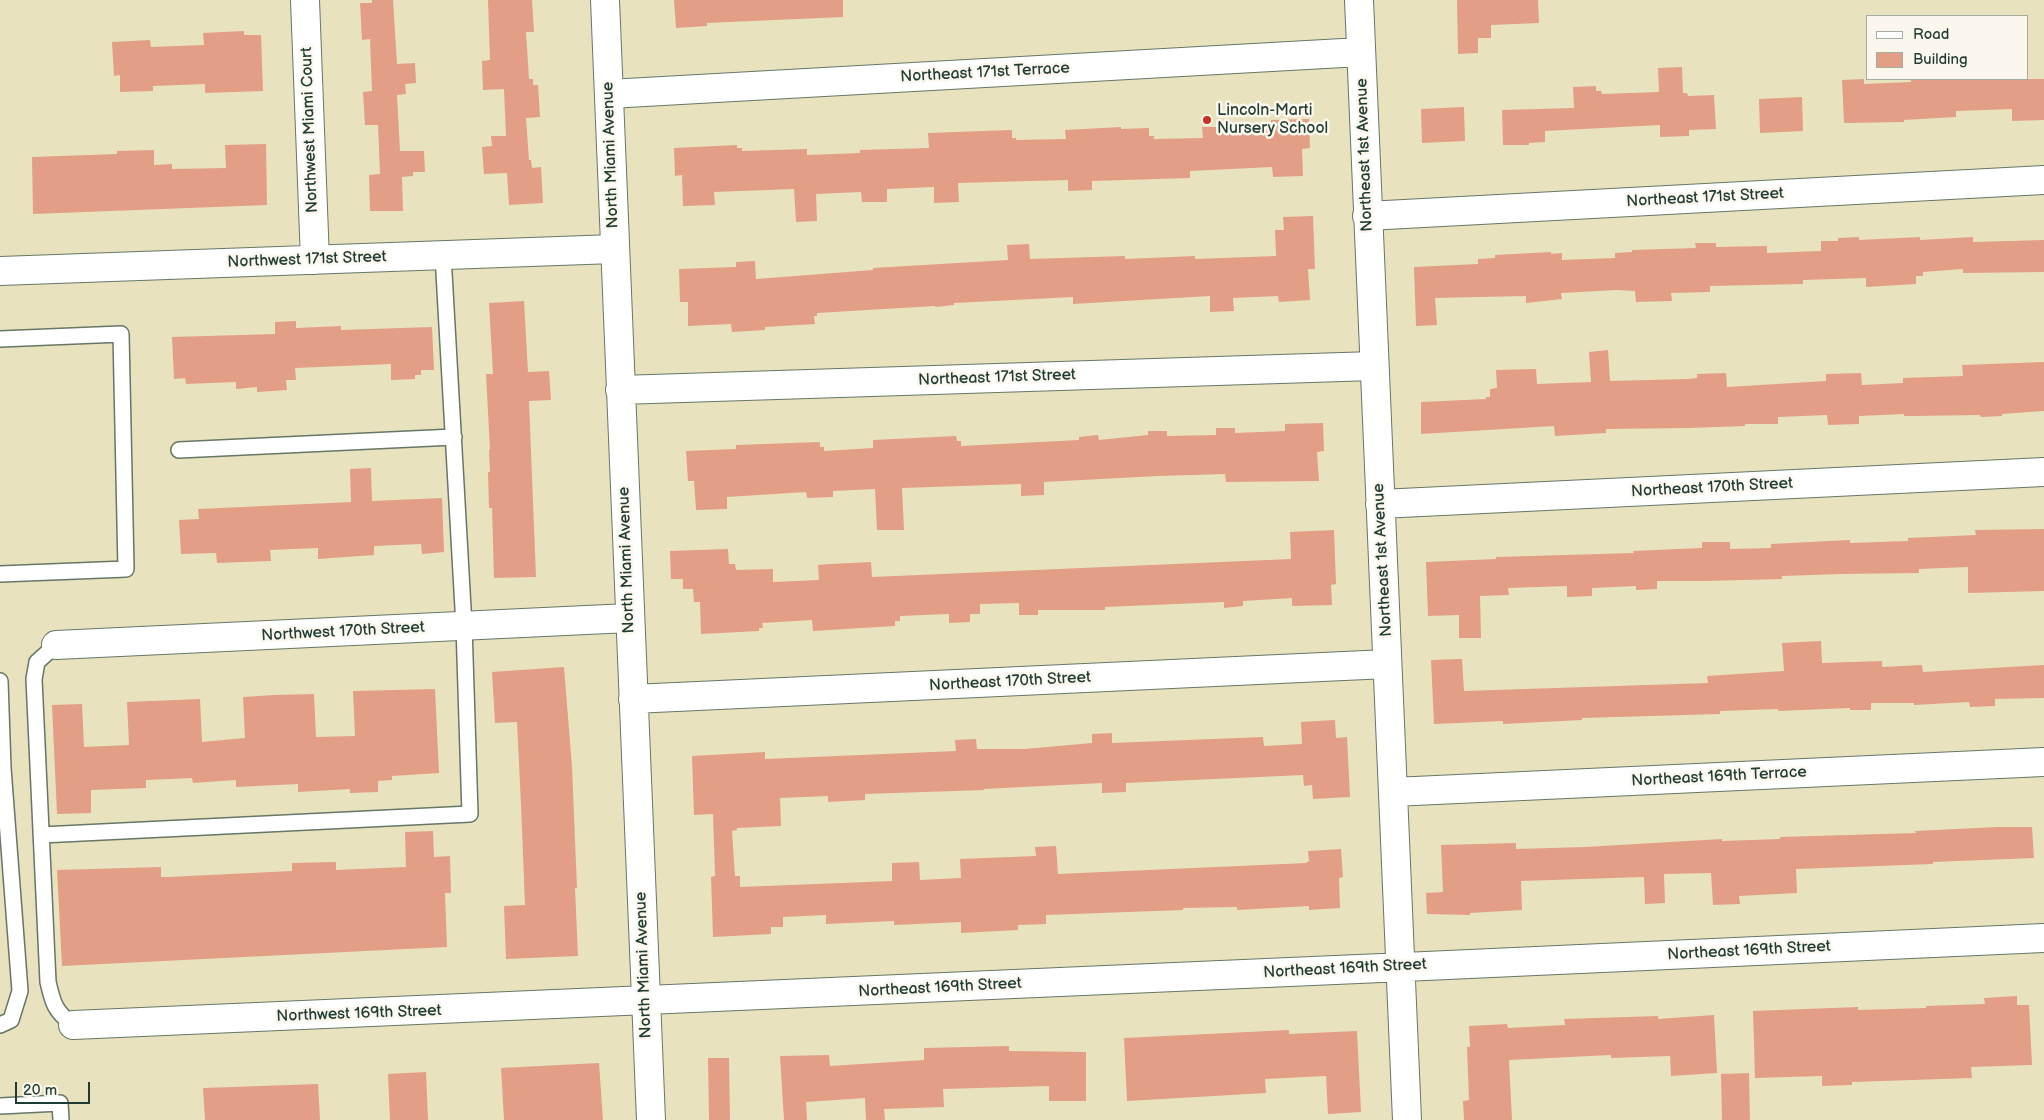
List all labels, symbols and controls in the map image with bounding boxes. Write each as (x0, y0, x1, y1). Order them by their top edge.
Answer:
legend (1866, 15, 2029, 80)
text: Road (1913, 25, 1949, 44)
street label: Northwest Miami Court (298, 47, 322, 213)
text: Building (1913, 50, 1968, 69)
street label: Northeast 171st Terrace (900, 59, 1070, 87)
street label: Northeast 1st Avenue (1353, 78, 1377, 232)
street label: North Miami Avenue (599, 81, 623, 229)
place label: Lincoln-Marti Nursery School (1217, 101, 1328, 139)
marker: Lincoln-Marti Nursery School (1201, 114, 1213, 126)
street label: Northeast 171st Street (1626, 184, 1784, 212)
street label: Northwest 171st Street (227, 248, 387, 272)
street label: Northeast 171st Street (918, 366, 1076, 390)
street label: Northeast 170th Street (1631, 474, 1793, 502)
street label: Northeast 1st Avenue (1369, 483, 1397, 637)
street label: North Miami Avenue (615, 486, 639, 634)
street label: Northwest 170th Street (261, 618, 425, 646)
street label: Northeast 170th Street (929, 668, 1091, 696)
street label: Northeast 169th Terrace (1631, 763, 1807, 791)
street label: North Miami Avenue (632, 891, 656, 1039)
street label: Northeast 169th Street (1667, 937, 1831, 965)
street label: Northeast 169th Street (1263, 955, 1427, 983)
street label: Northeast 169th Street (858, 974, 1022, 1002)
street label: Northwest 169th Street (276, 1002, 442, 1026)
scale bar (18, 1072, 92, 1104)
text: 20 m (23, 1081, 57, 1100)

